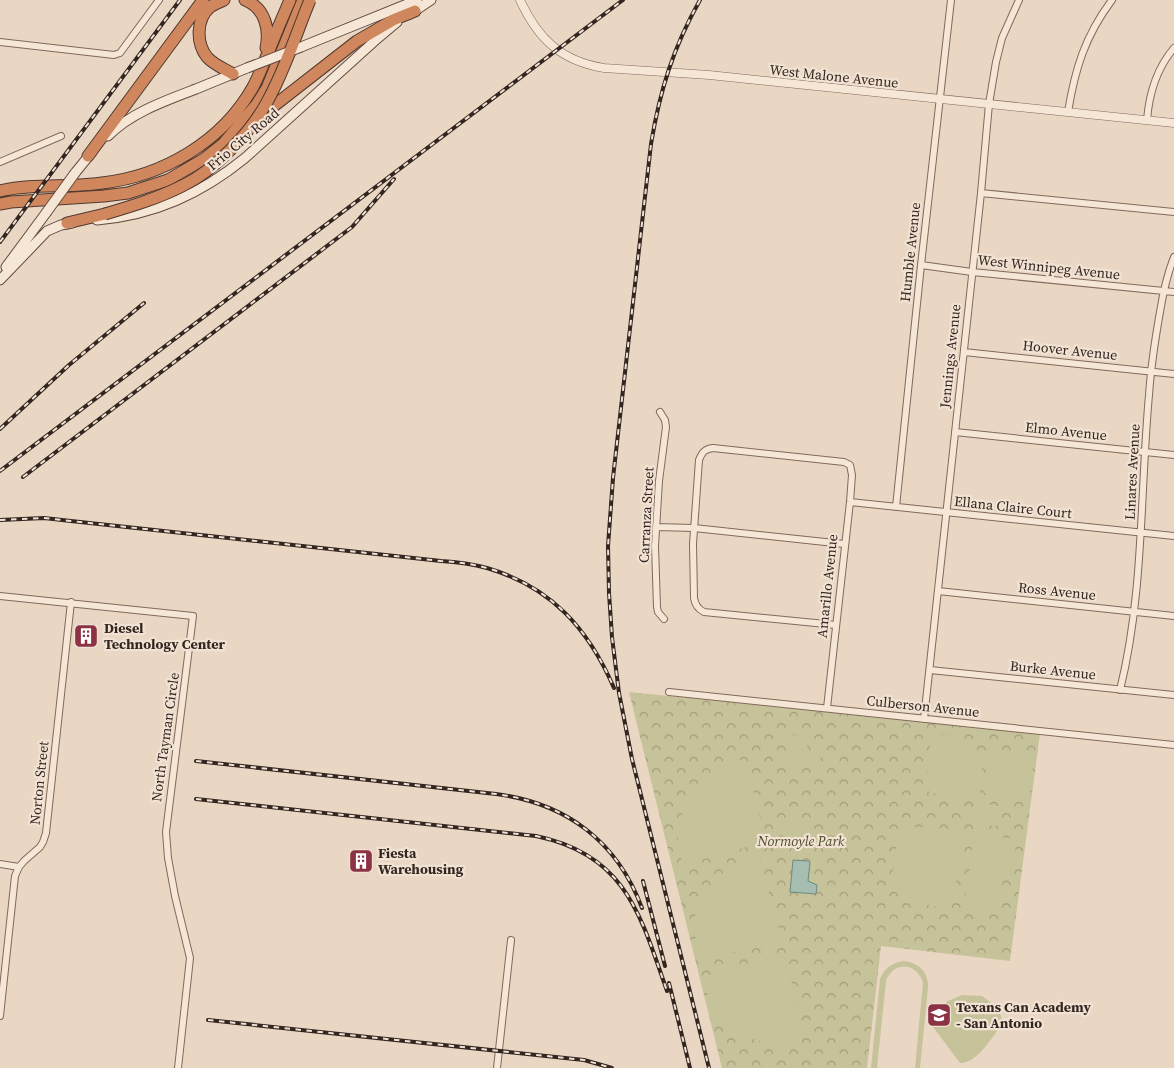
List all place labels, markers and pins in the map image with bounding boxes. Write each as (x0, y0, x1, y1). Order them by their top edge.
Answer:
place label: Diesel Technology Center (104, 618, 226, 654)
building icon: Diesel Technology Center (73, 623, 99, 649)
place label: Fiesta Warehousing (378, 843, 464, 879)
building icon: Fiesta Warehousing (348, 848, 374, 874)
place label: Texans Can Academy - San Antonio (956, 997, 1091, 1033)
school or university icon: Texans Can Academy - San Antonio (926, 1002, 952, 1028)

